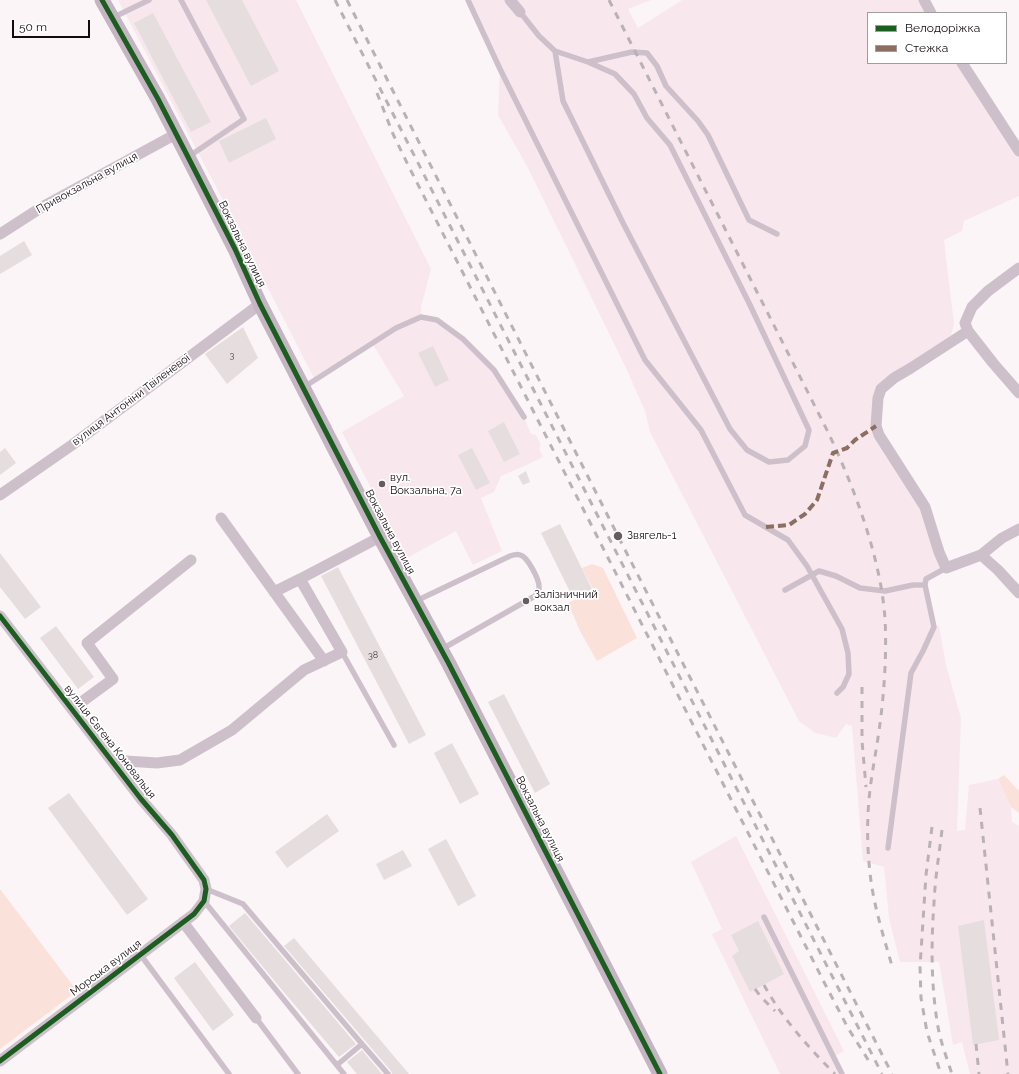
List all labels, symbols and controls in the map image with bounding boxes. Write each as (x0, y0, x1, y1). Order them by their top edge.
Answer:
scale bar (14, 12, 92, 38)
legend (867, 12, 1007, 64)
text: 50 m (19, 20, 47, 34)
text: Велодоріжка (905, 21, 980, 35)
text: Стежка (905, 41, 948, 55)
street label: Привокзальна вулиця (34, 150, 140, 216)
street label: Вокзальна вулиця (215, 199, 269, 289)
house number: 3 (230, 350, 234, 360)
street label: вулиця Антоніни Твіленевої (69, 351, 193, 449)
place label: вул. Вокзальна, 7а (390, 471, 462, 497)
marker: вул. Вокзальна, 7а (377, 479, 387, 489)
street label: Вокзальна вулиця (362, 487, 418, 577)
place label: Звягель-1 (627, 529, 676, 543)
marker: Звягель-1 (612, 530, 624, 542)
place label: Залізничний вокзал (534, 588, 598, 614)
marker: Залізничний вокзал (521, 596, 531, 606)
house number: 38 (368, 650, 378, 660)
street label: вулиця Євгена Коновальця (61, 682, 159, 802)
street label: Вокзальна вулиця (513, 774, 567, 864)
street label: Морська вулиця (68, 937, 144, 999)

